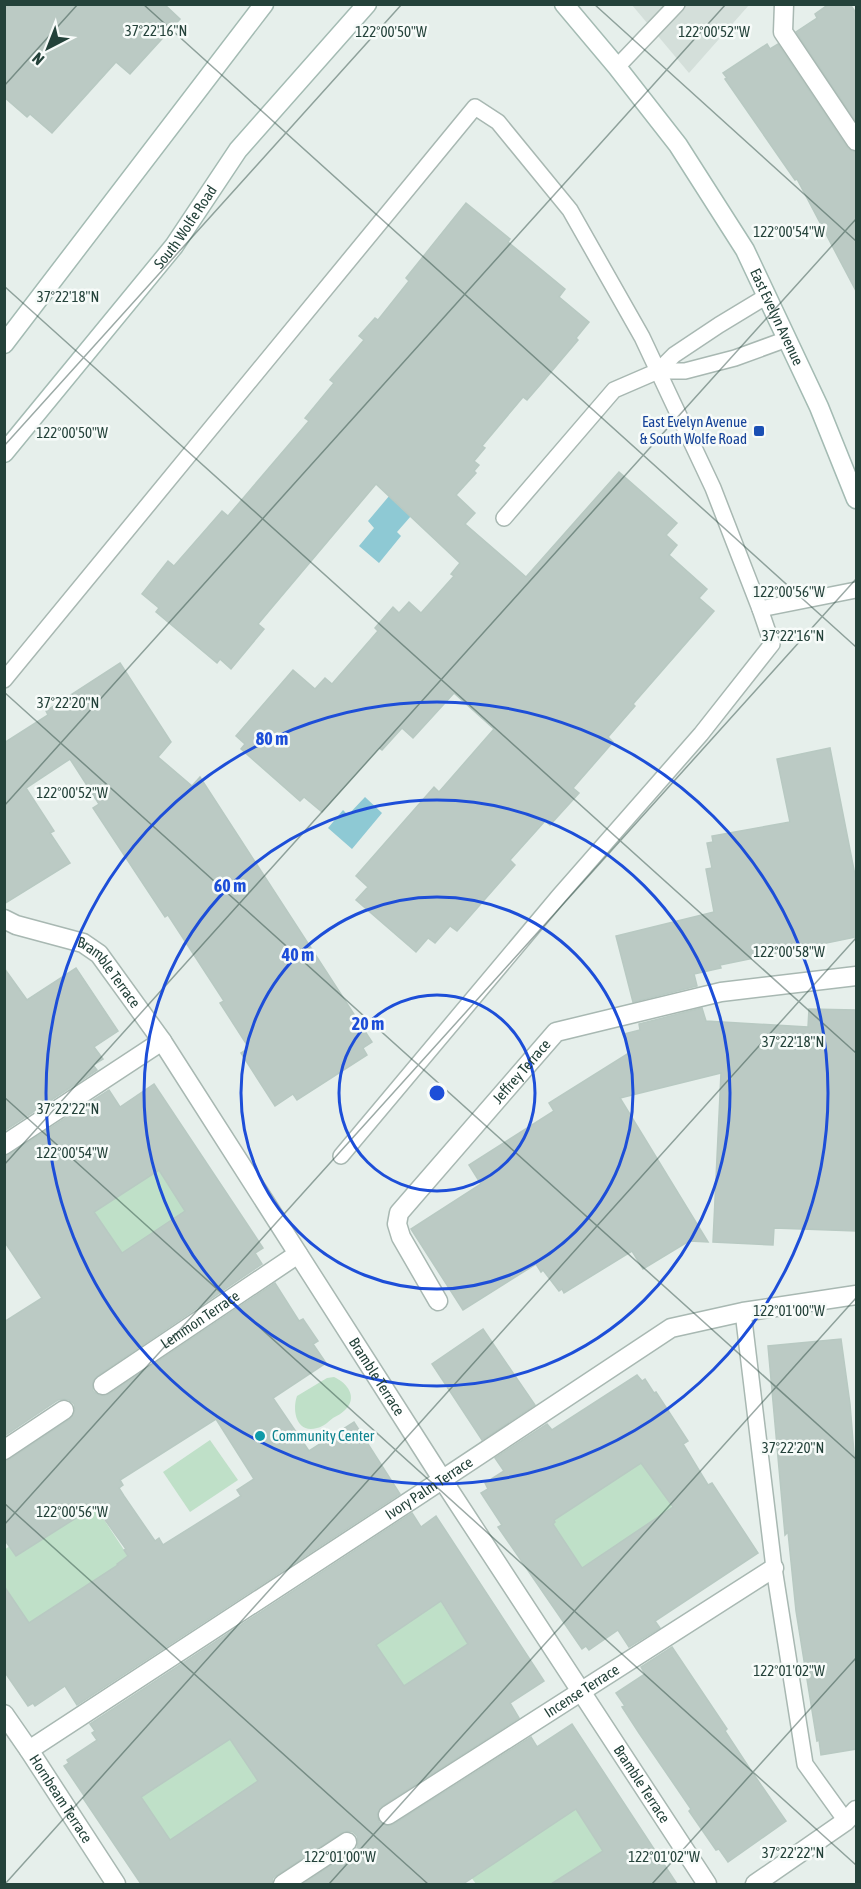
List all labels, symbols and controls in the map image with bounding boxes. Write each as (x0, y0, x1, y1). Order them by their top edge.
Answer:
north arrow (18, 18, 78, 78)
text: 37°22'16"N (125, 22, 187, 39)
text: 122°00'50"W (355, 23, 427, 40)
text: 122°00'52"W (678, 23, 750, 40)
text: N (28, 49, 47, 69)
street label: South Wolfe Road (150, 182, 220, 272)
text: 122°00'54"W (753, 223, 825, 240)
street label: East Evelyn Avenue (747, 266, 807, 368)
text: 37°22'18"N (37, 288, 99, 305)
place label: East Evelyn Avenue & South Wolfe Road (640, 413, 747, 447)
text: 122°00'50"W (36, 424, 108, 441)
marker: East Evelyn Avenue & South Wolfe Road (752, 424, 766, 438)
text: 122°00'56"W (753, 583, 825, 600)
text: 37°22'16"N (762, 627, 824, 644)
text: 37°22'20"N (37, 694, 99, 711)
text: 80 m (256, 728, 288, 749)
text: 122°00'52"W (36, 784, 108, 801)
text: 60 m (214, 875, 246, 896)
street label: Bramble Terrace (76, 933, 144, 1011)
text: 122°00'58"W (753, 943, 825, 960)
text: 40 m (281, 944, 314, 965)
text: 20 m (352, 1013, 384, 1034)
text: 37°22'18"N (762, 1033, 824, 1050)
street label: Jeffrey Terrace (489, 1035, 554, 1107)
centre of rings (427, 1083, 447, 1103)
text: 37°22'22"N (37, 1100, 99, 1117)
text: 122°00'54"W (36, 1144, 108, 1161)
street label: Lemmon Terrace (157, 1287, 243, 1352)
text: 122°01'00"W (753, 1302, 825, 1319)
street label: Bramble Terrace (346, 1334, 408, 1419)
place label: Community Center (272, 1427, 375, 1444)
marker: Community Center (253, 1429, 267, 1443)
text: 37°22'20"N (762, 1439, 824, 1456)
street label: Ivory Palm Terrace (382, 1453, 476, 1523)
text: 122°00'56"W (36, 1503, 108, 1520)
street label: Incense Terrace (541, 1660, 622, 1721)
text: 122°01'02"W (753, 1662, 825, 1679)
street label: Bramble Terrace (610, 1742, 674, 1826)
street label: Hornbeam Terrace (26, 1751, 96, 1846)
text: 37°22'22"N (762, 1844, 824, 1861)
text: 122°01'00"W (304, 1848, 376, 1865)
text: 122°01'02"W (628, 1848, 700, 1865)

